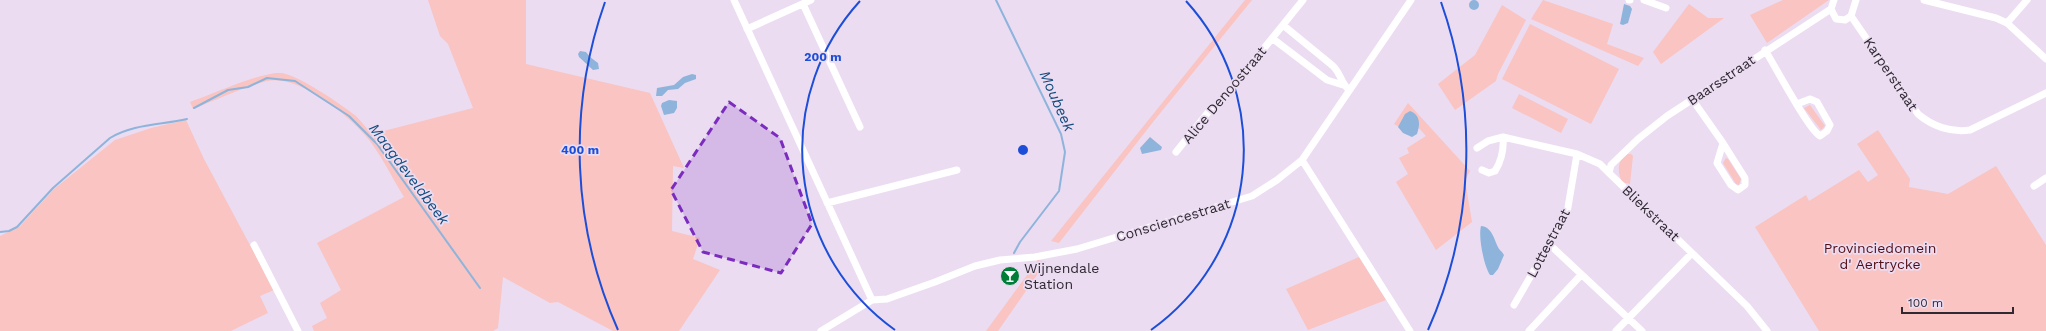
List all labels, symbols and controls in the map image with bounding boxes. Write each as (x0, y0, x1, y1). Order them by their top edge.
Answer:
street label: Karperstraat (1861, 34, 1921, 114)
street label: Alice Denoostraat (1179, 43, 1269, 147)
text: 200 m (804, 50, 842, 64)
street label: Baarsstraat (1684, 51, 1758, 108)
water label: Moubeek (1036, 68, 1079, 135)
water label: Maagdeveldbeek (365, 120, 453, 229)
text: 400 m (561, 143, 599, 157)
centre of rings (1016, 143, 1030, 157)
street label: Bliekstraat (1619, 182, 1683, 244)
street label: Consciencestraat (1114, 195, 1232, 245)
street label: Lottestraat (1523, 206, 1573, 280)
park label: Provinciedomein d' Aertrycke (1824, 240, 1936, 272)
place label: Wijnendale Station (1024, 260, 1099, 292)
bar icon: Wijnendale Station (999, 265, 1021, 287)
scale bar (1902, 289, 2013, 315)
text: 100 m (1908, 296, 1943, 310)

